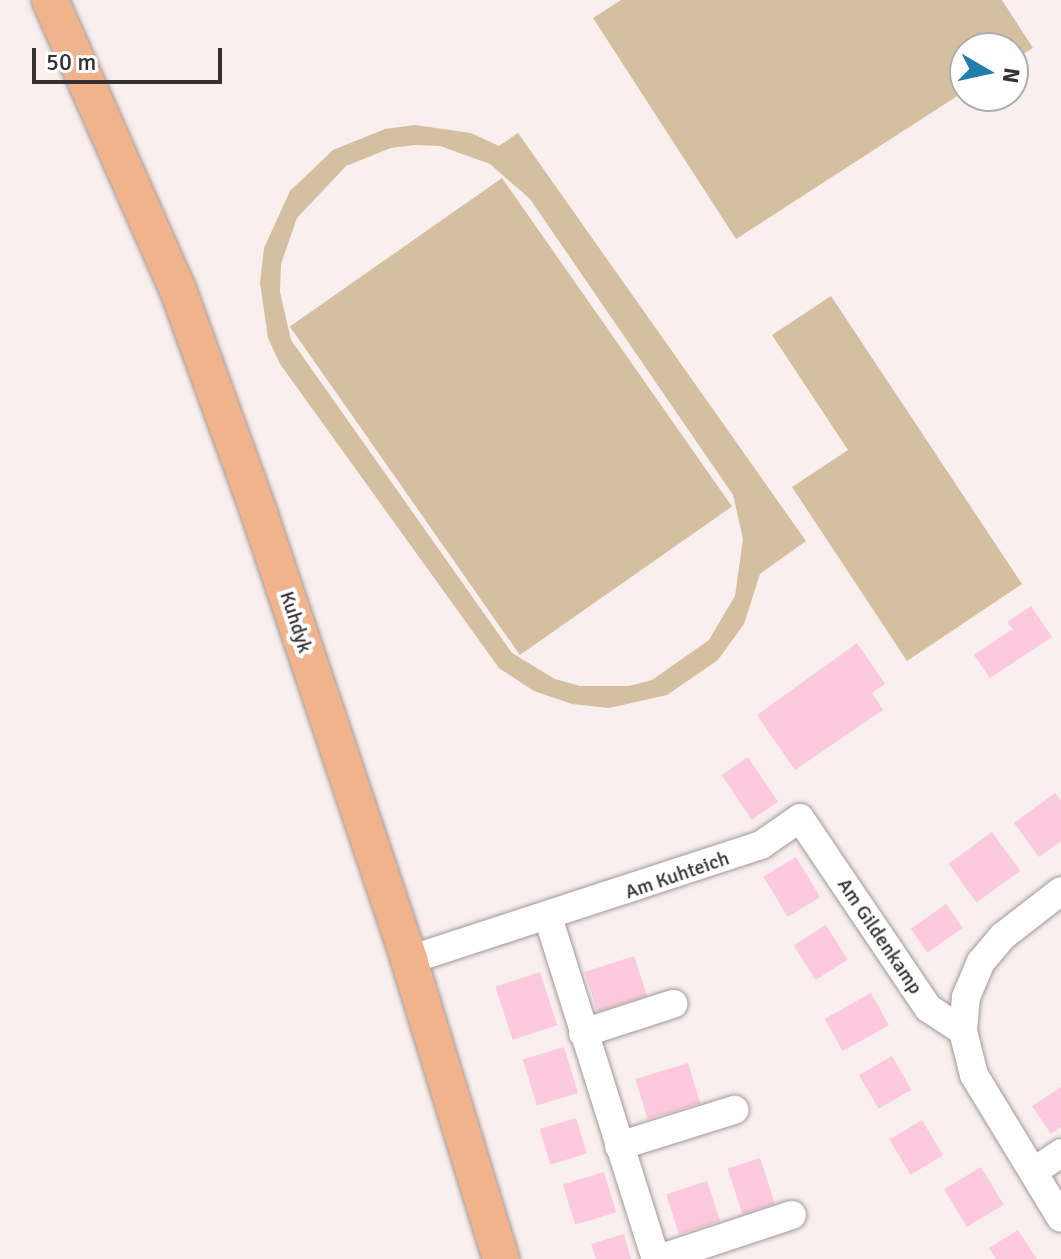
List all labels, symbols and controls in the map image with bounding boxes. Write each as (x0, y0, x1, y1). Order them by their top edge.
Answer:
scale bar (36, 32, 226, 82)
north arrow (949, 32, 1029, 112)
text: 50 m (46, 47, 96, 77)
text: N (997, 66, 1026, 85)
street label: Kuhdyk (275, 588, 317, 656)
street label: Am Kuhteich (622, 846, 732, 904)
street label: Am Gildenkamp (832, 873, 928, 999)

